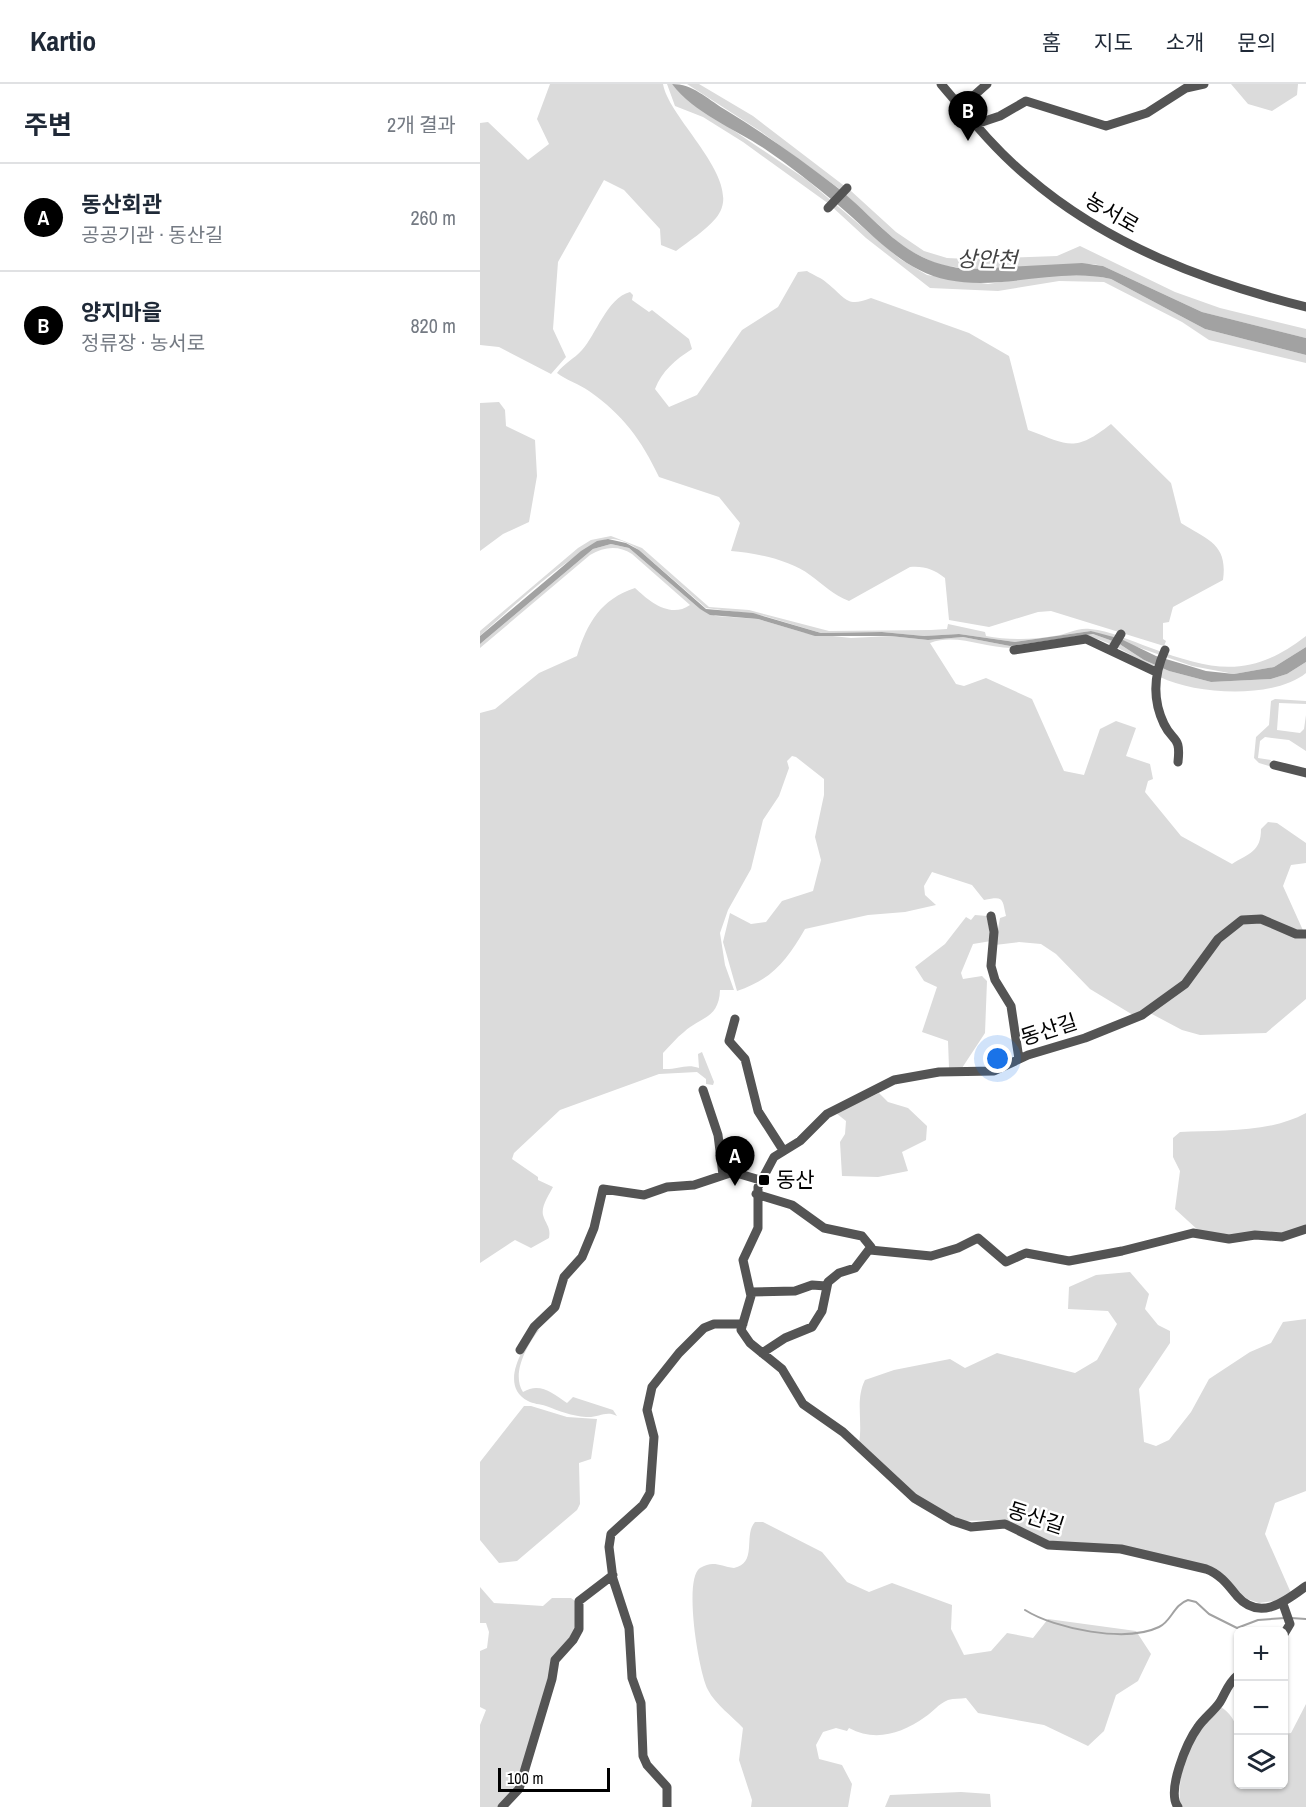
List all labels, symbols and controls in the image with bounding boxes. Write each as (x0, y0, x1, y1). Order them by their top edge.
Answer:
text: Kartio (30, 22, 96, 60)
text: 홈 (1042, 28, 1061, 57)
text: 지도 (1094, 28, 1133, 57)
text: 소개 (1166, 28, 1204, 57)
text: 문의 (1237, 28, 1276, 57)
pin: B (948, 92, 988, 141)
text: 주변 (24, 107, 72, 142)
text: 2개 결과 (387, 111, 456, 138)
street label: 농서로 (1080, 186, 1145, 240)
text: 동산회관 (81, 189, 162, 219)
text: A (38, 204, 49, 231)
text: 260 m (410, 204, 456, 231)
text: 공공기관 · 동산길 (81, 221, 223, 248)
water label: 상안천 (956, 243, 1020, 275)
text: 양지마을 (81, 297, 162, 327)
text: B (38, 312, 49, 339)
text: 820 m (410, 312, 456, 339)
text: 정류장 · 농서로 (81, 329, 205, 356)
street label: 동산길 (1017, 1007, 1081, 1052)
your location (983, 1044, 1012, 1073)
pin: A (716, 1136, 754, 1186)
place label: 동산 (776, 1165, 815, 1194)
marker: 동산 (757, 1173, 771, 1187)
street label: 동산길 (1004, 1495, 1068, 1540)
map controls (1234, 1627, 1288, 1789)
button: + (1234, 1627, 1288, 1681)
button: − (1234, 1681, 1288, 1735)
button: layers (1234, 1735, 1288, 1789)
scale bar (498, 1765, 610, 1792)
text: 100 m (507, 1767, 543, 1789)

